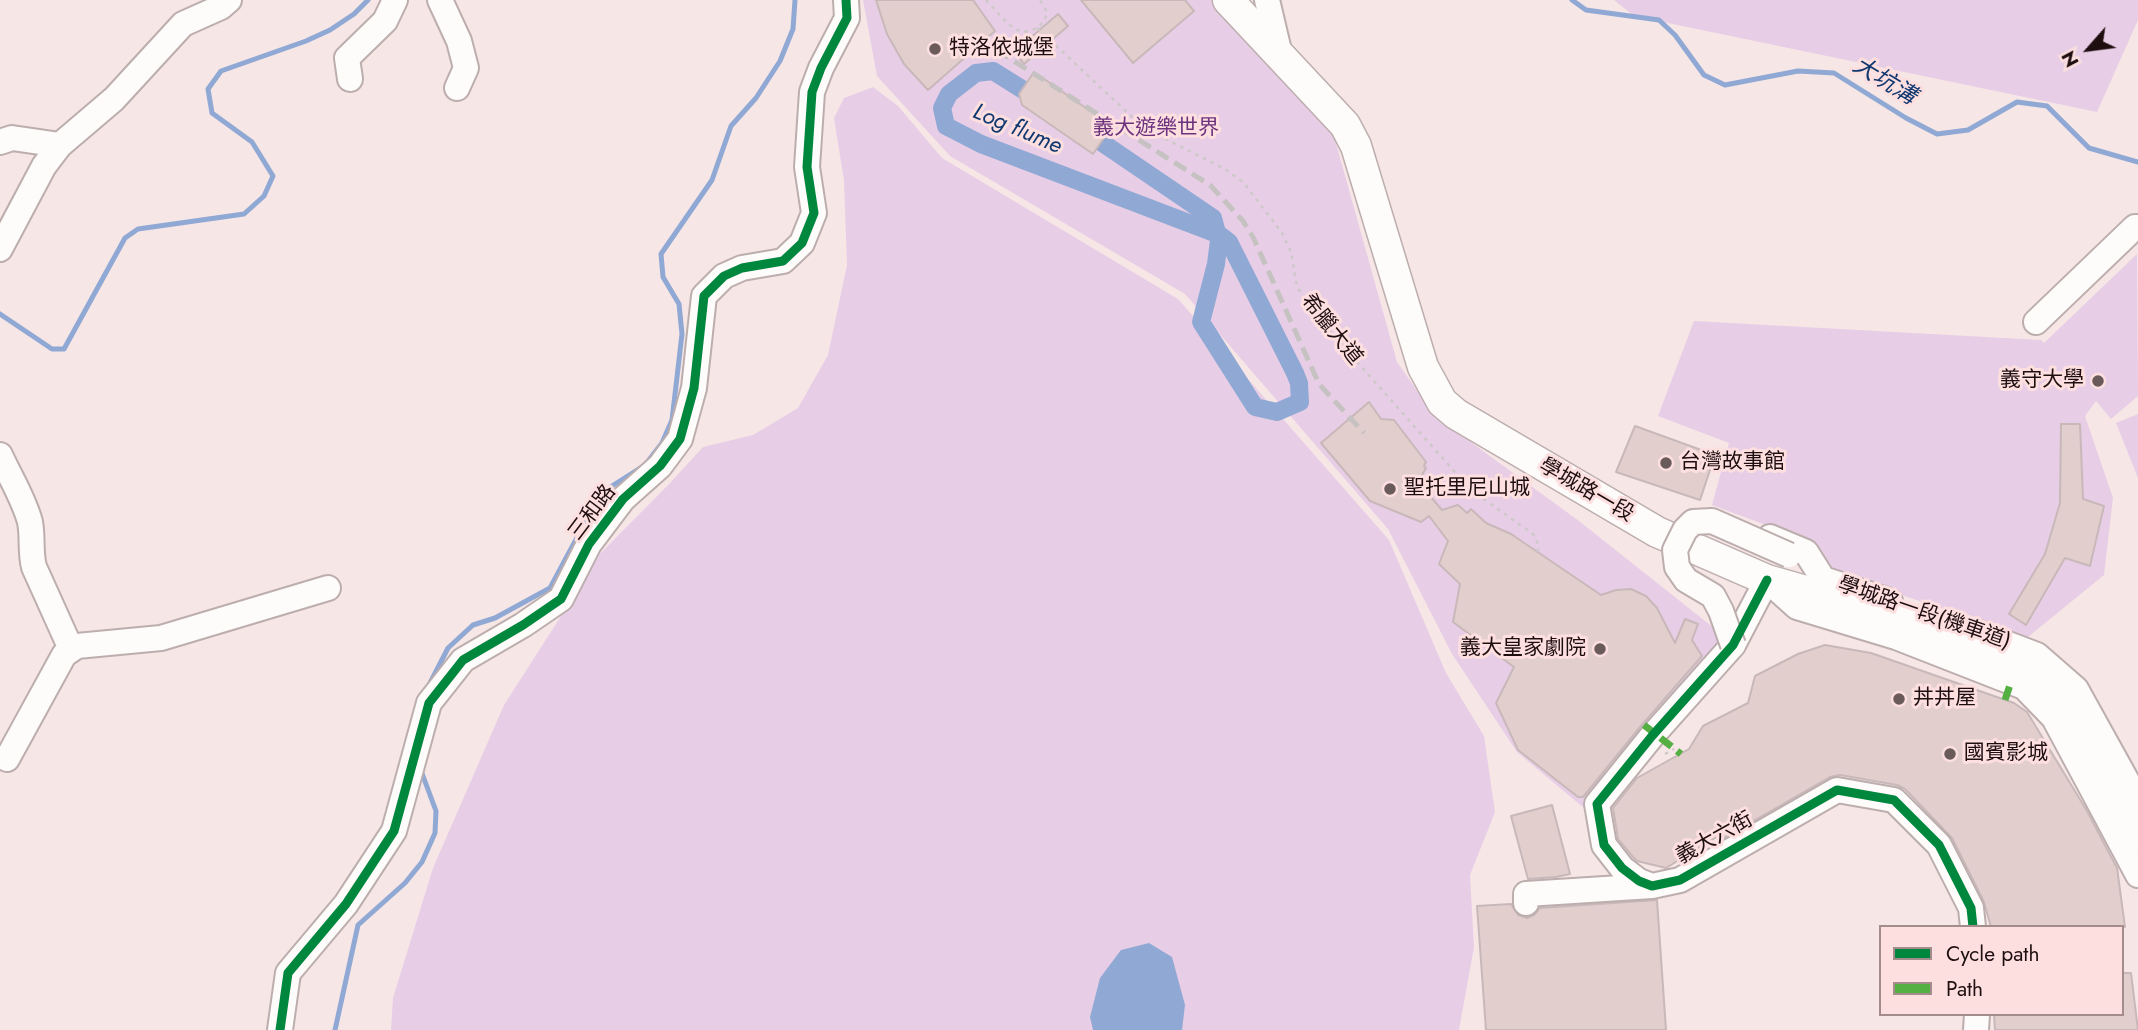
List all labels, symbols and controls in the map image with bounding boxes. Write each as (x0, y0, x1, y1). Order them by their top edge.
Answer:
north arrow (2054, 14, 2124, 84)
place label: 特洛依城堡 (949, 36, 1054, 62)
marker: 特洛依城堡 (927, 41, 943, 57)
text: N (2055, 46, 2085, 72)
water label: 大坑溝 (1847, 52, 1921, 112)
water label: Log flume (968, 99, 1066, 161)
park label: 義大遊樂世界 (1093, 116, 1219, 142)
street label: 希臘大道 (1295, 289, 1367, 371)
place label: 義守大學 (2000, 368, 2084, 394)
marker: 義守大學 (2090, 373, 2106, 389)
place label: 台灣故事館 (1680, 450, 1785, 476)
street label: 學城路一段 (1534, 454, 1638, 528)
marker: 台灣故事館 (1658, 455, 1674, 471)
place label: 聖托里尼山城 (1404, 476, 1530, 502)
street label: 三和路 (564, 480, 622, 546)
marker: 聖托里尼山城 (1382, 481, 1398, 497)
street label: 學城路一段(機車道) (1834, 573, 2014, 655)
place label: 義大皇家劇院 (1460, 636, 1586, 662)
marker: 義大皇家劇院 (1592, 641, 1608, 657)
place label: 丼丼屋 (1913, 686, 1976, 712)
marker: 丼丼屋 (1891, 691, 1907, 707)
place label: 國賓影城 (1964, 741, 2048, 767)
marker: 國賓影城 (1942, 746, 1958, 762)
street label: 義大六街 (1672, 808, 1758, 870)
legend (1879, 925, 2124, 1016)
text: Cycle path (1946, 939, 2039, 969)
text: Path (1946, 974, 1983, 1004)

